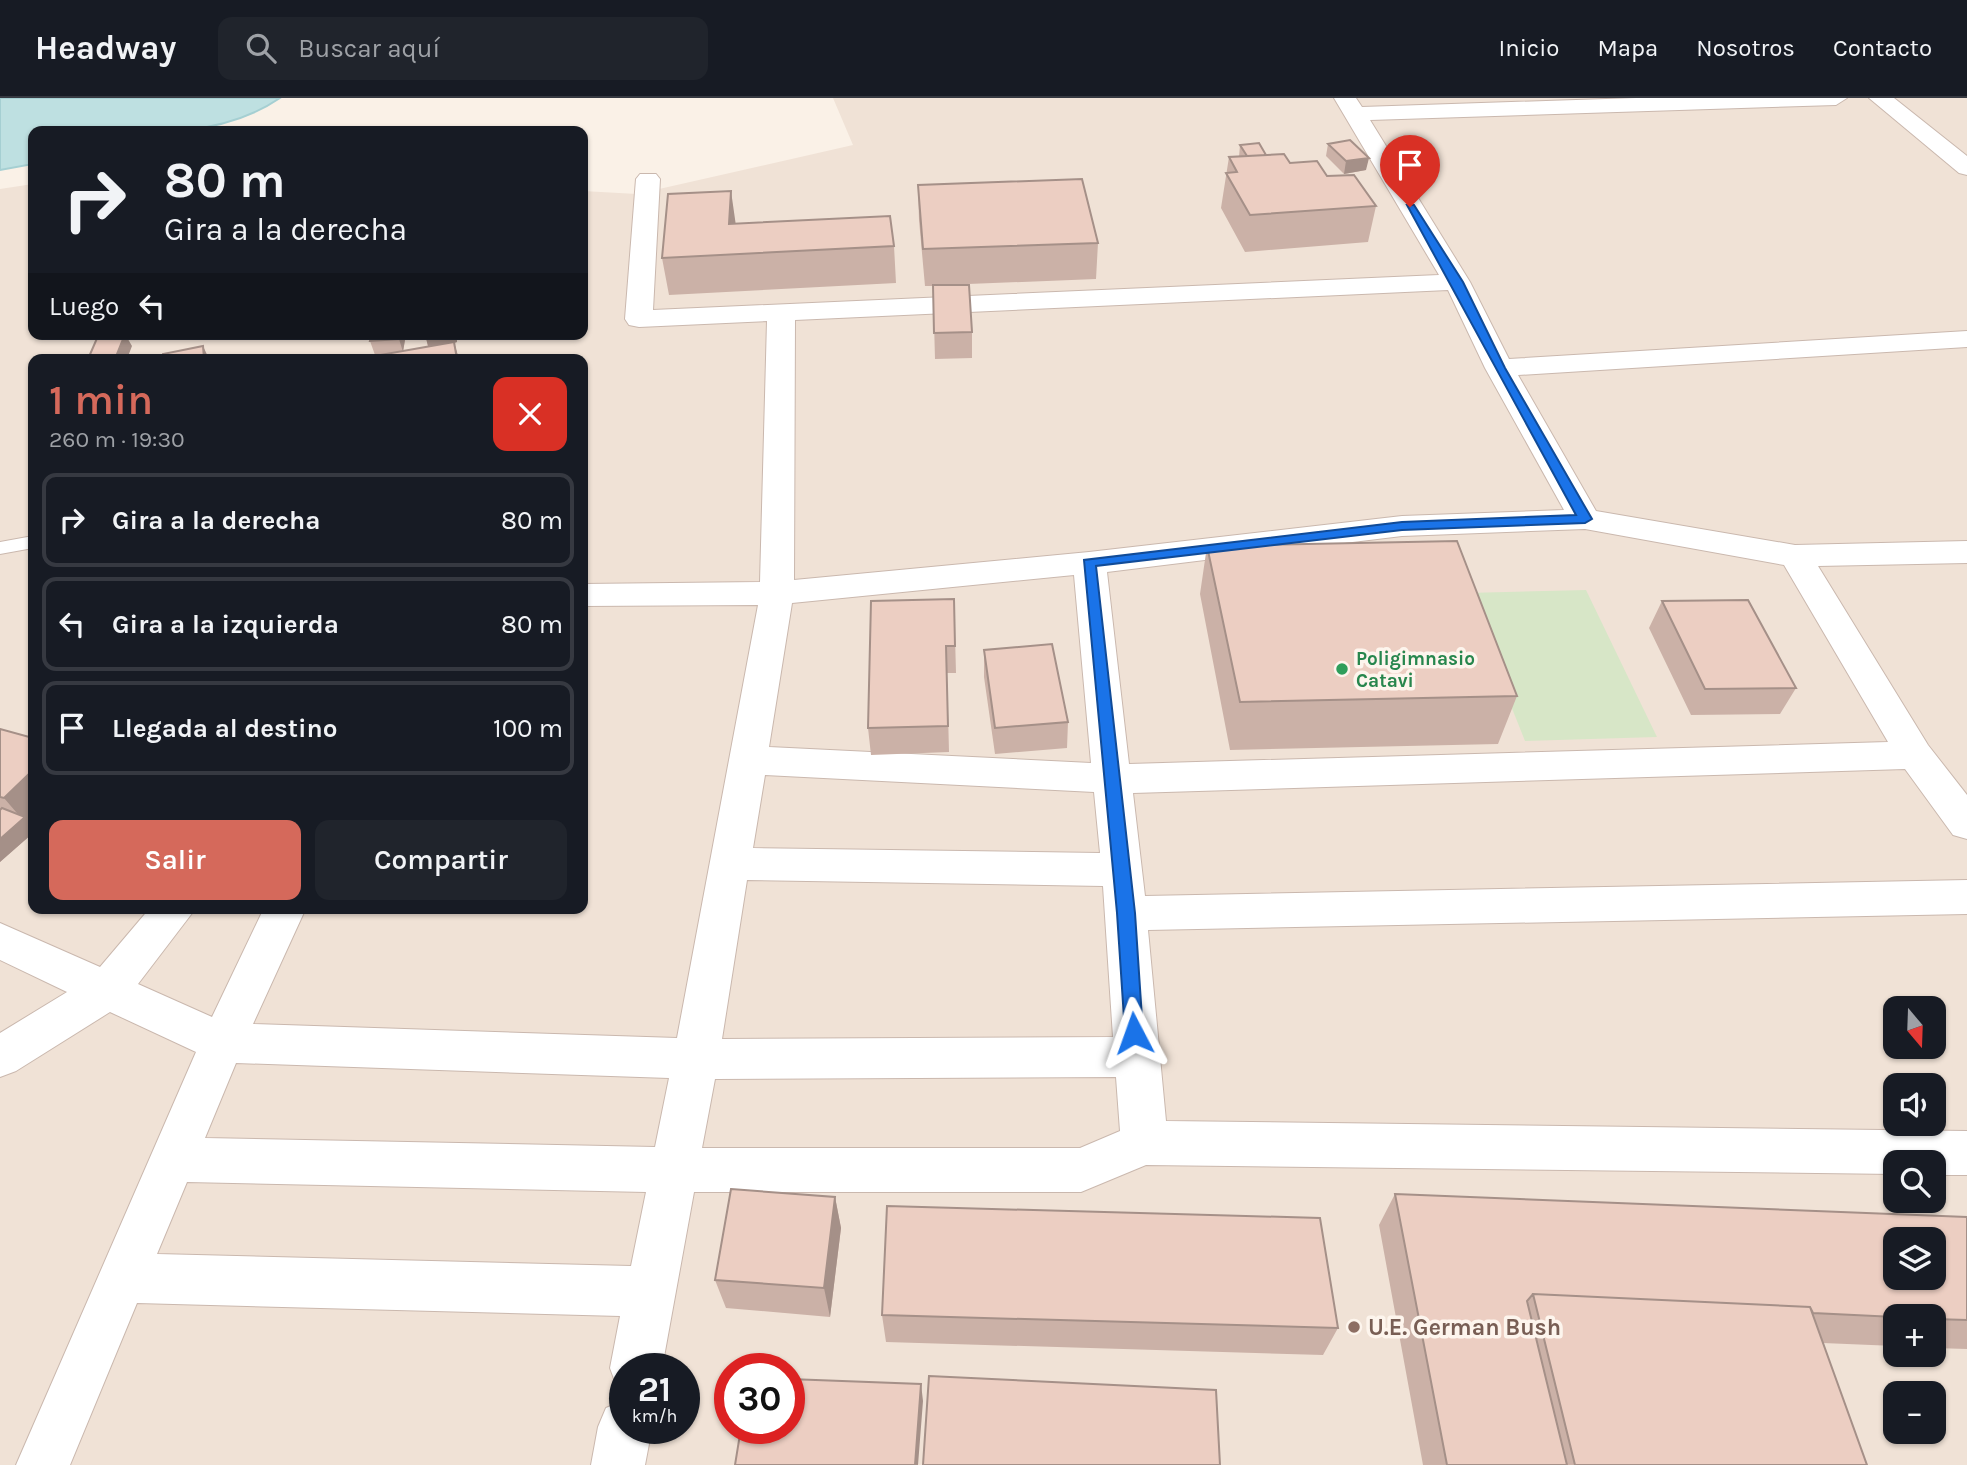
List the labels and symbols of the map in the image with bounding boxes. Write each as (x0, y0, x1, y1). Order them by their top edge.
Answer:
pin (1380, 135, 1440, 207)
place label: Poligimnasio Catavi (1356, 648, 1475, 692)
marker: Poligimnasio Catavi (1334, 661, 1350, 677)
position arrow (1097, 996, 1171, 1070)
north arrow (1883, 996, 1946, 1059)
place label: U.E. German Bush (1368, 1314, 1561, 1341)
marker: U.E. German Bush (1346, 1319, 1362, 1335)
speed limit sign: 30 (714, 1353, 805, 1444)

